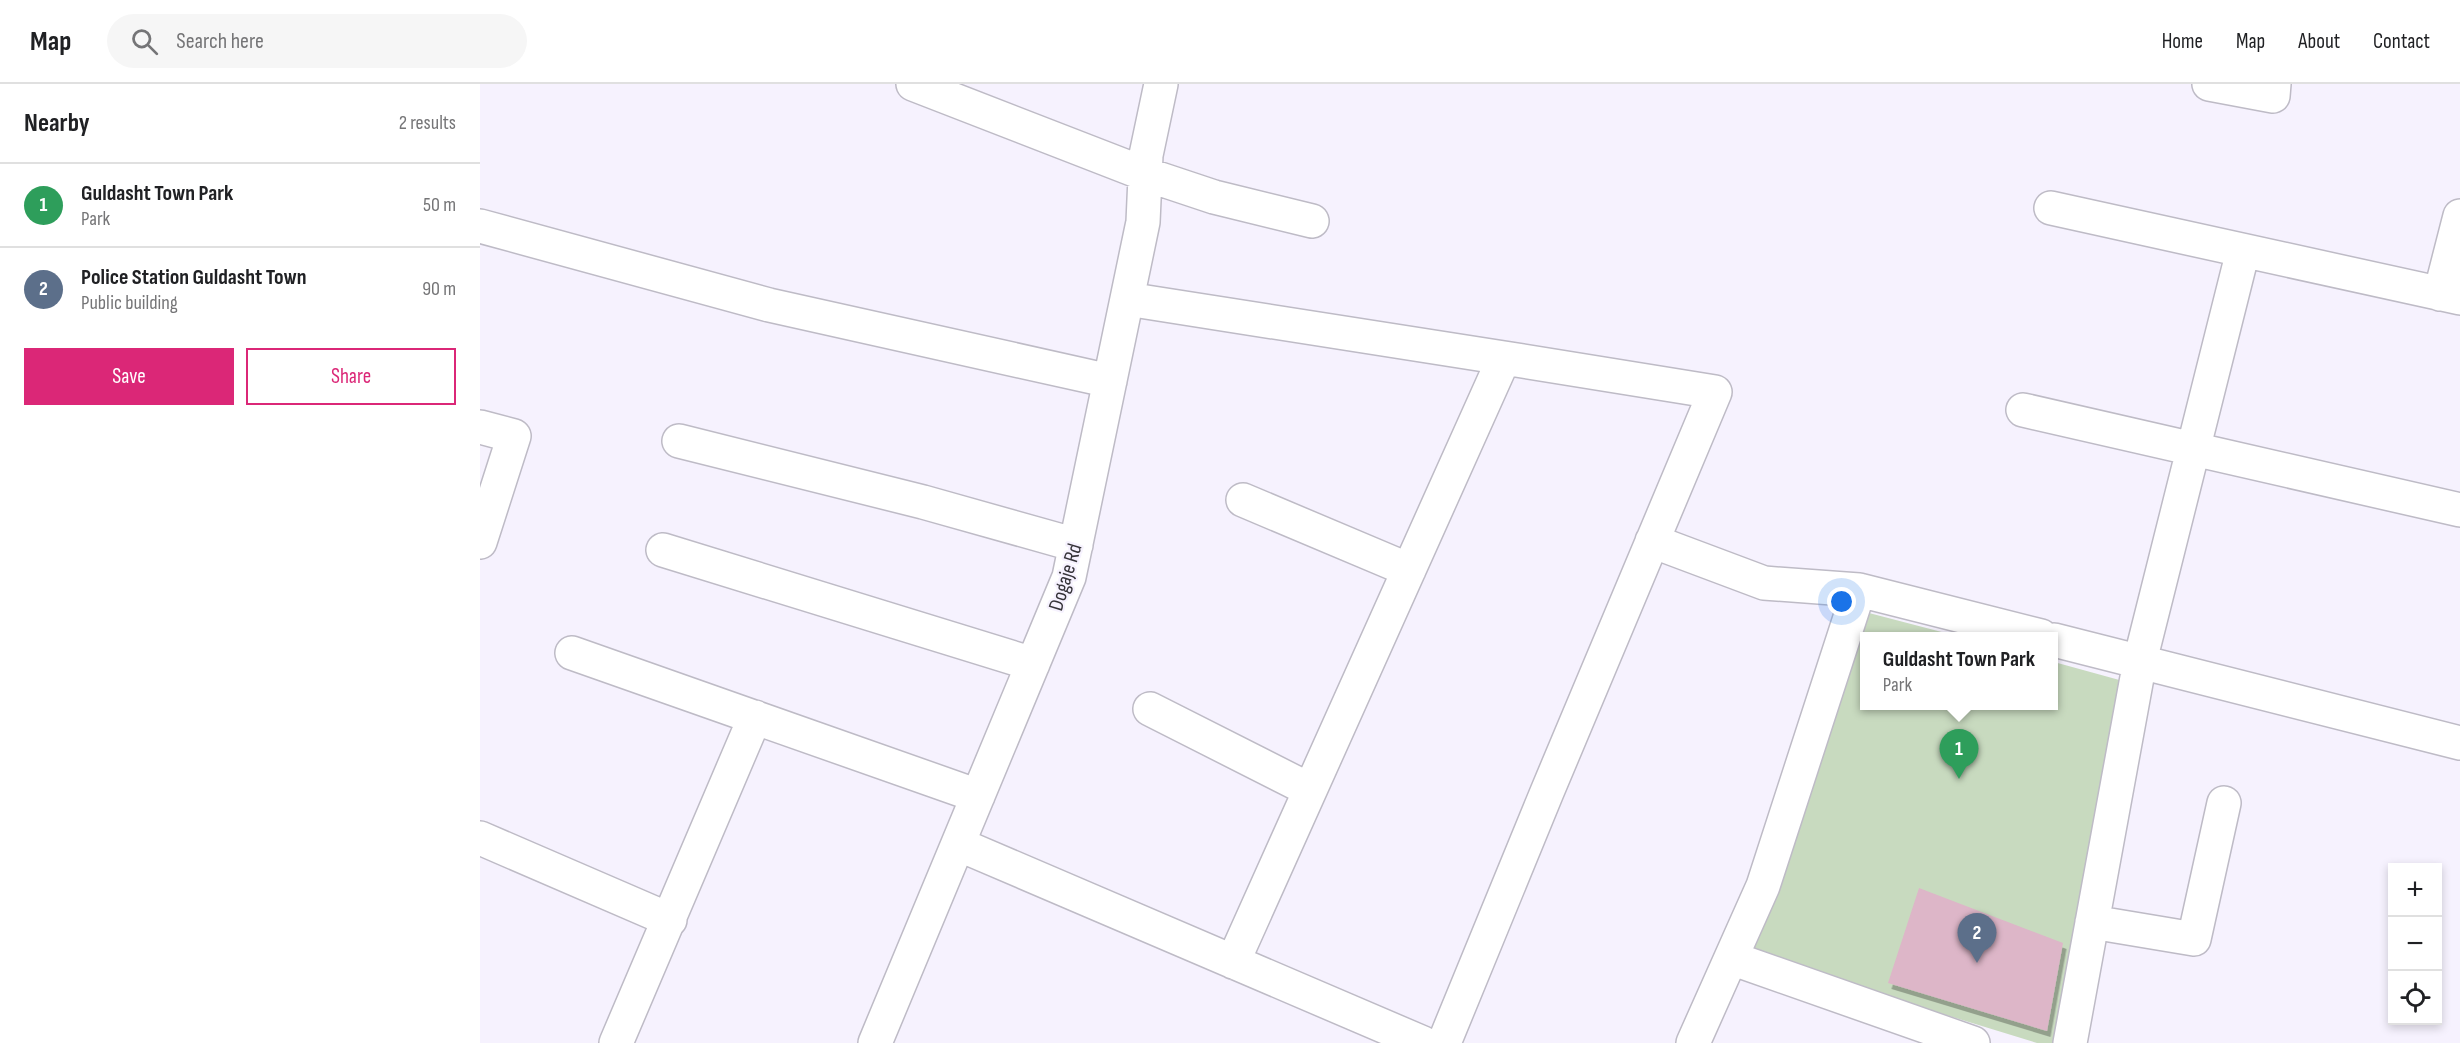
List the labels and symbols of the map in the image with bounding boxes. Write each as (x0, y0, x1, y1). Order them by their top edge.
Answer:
street label: Dogaje Rd (1043, 541, 1088, 614)
your location (1827, 587, 1856, 616)
pin: 1 (1940, 730, 1978, 779)
pin: 2 (1958, 914, 1996, 963)

